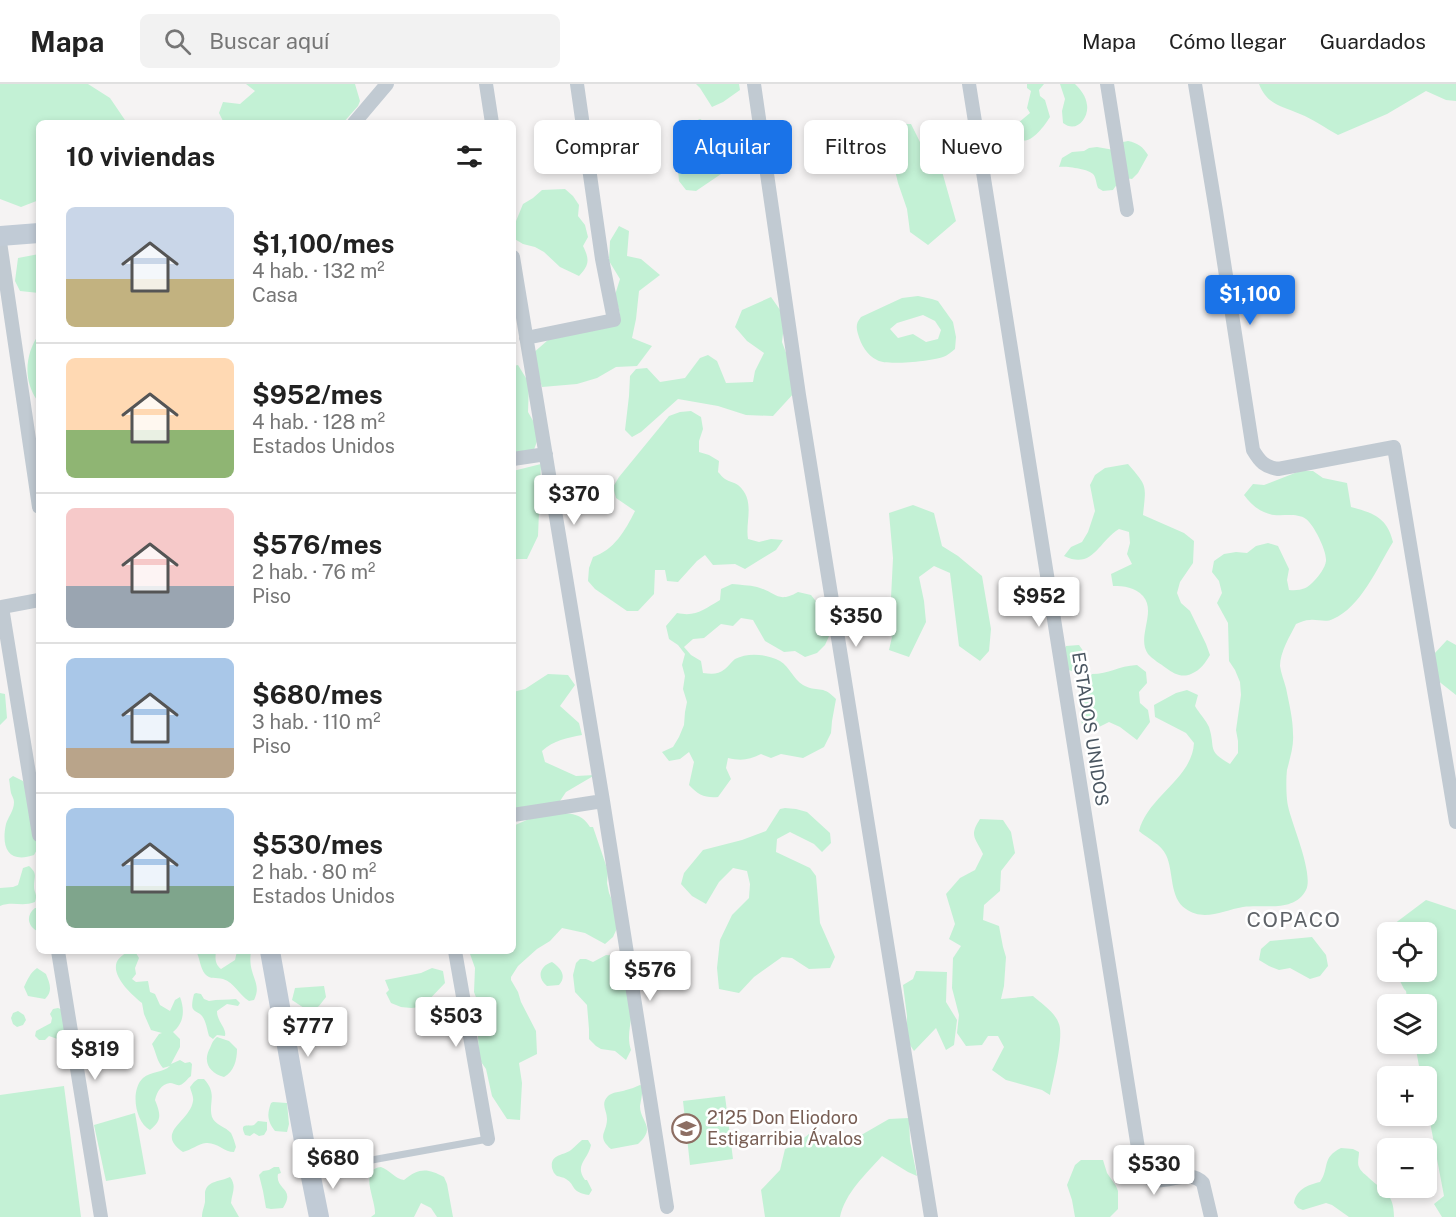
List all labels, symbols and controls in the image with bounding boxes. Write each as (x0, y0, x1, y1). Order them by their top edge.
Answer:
search box (140, 14, 560, 68)
text: Mapa (30, 25, 104, 58)
icon: search (161, 25, 194, 58)
text: Buscar aquí (209, 28, 329, 54)
text: Mapa (1082, 29, 1136, 54)
text: Cómo llegar (1169, 29, 1287, 54)
text: Guardados (1320, 29, 1426, 54)
chip: Comprar (534, 120, 661, 174)
chip: Alquilar (673, 120, 792, 174)
chip: Filtros (804, 120, 908, 174)
chip: Nuevo (920, 120, 1024, 174)
icon: filters (453, 140, 486, 173)
text: 10 viviendas (66, 141, 215, 172)
text: $1,100/mes (252, 228, 394, 259)
icon: home (114, 231, 186, 303)
text: 4 hab. · 132 m² (252, 259, 385, 283)
pin: $1,100 (1201, 275, 1299, 326)
text: $1,100 (1219, 282, 1281, 306)
text: Casa (252, 283, 298, 307)
text: $952/mes (252, 379, 383, 410)
icon: home (114, 382, 186, 454)
text: 4 hab. · 128 m² (252, 410, 385, 434)
text: Estados Unidos (252, 434, 395, 458)
pin: $370 (538, 475, 610, 526)
text: $370 (548, 482, 600, 506)
text: $576/mes (252, 529, 382, 560)
icon: home (114, 532, 186, 604)
text: 2 hab. · 76 m² (252, 560, 375, 584)
pin: $952 (1003, 577, 1075, 628)
text: Piso (252, 584, 291, 608)
text: $952 (1013, 584, 1066, 608)
pin: $350 (820, 597, 892, 648)
text: $350 (829, 604, 883, 628)
street label: ESTADOS UNIDOS (1068, 650, 1113, 808)
text: $680/mes (252, 679, 383, 710)
icon: home (114, 682, 186, 754)
text: 3 hab. · 110 m² (252, 710, 381, 734)
text: Piso (252, 734, 291, 758)
text: $530/mes (252, 829, 383, 860)
icon: home (114, 832, 186, 904)
text: 2 hab. · 80 m² (252, 860, 376, 884)
text: Estados Unidos (252, 884, 395, 908)
district label: COPACO (1246, 907, 1342, 932)
map controls (1377, 922, 1437, 1198)
button: locate (1377, 922, 1437, 982)
pin: $576 (614, 951, 686, 1002)
text: $576 (624, 958, 676, 982)
button: layers (1377, 994, 1437, 1054)
pin: $503 (420, 997, 492, 1048)
text: $503 (429, 1004, 483, 1028)
pin: $777 (272, 1007, 344, 1058)
text: $777 (282, 1014, 334, 1038)
pin: $819 (59, 1030, 131, 1081)
text: $819 (71, 1037, 119, 1061)
button: + (1377, 1066, 1437, 1126)
place label: 2125 Don Eliodoro Estigarribia Ávalos (707, 1107, 862, 1149)
school or university icon: 2125 Don Eliodoro Estigarribia Ávalos (670, 1112, 702, 1144)
button: − (1377, 1138, 1437, 1198)
pin: $680 (297, 1139, 369, 1190)
pin: $530 (1118, 1145, 1190, 1196)
text: $680 (306, 1146, 360, 1170)
text: $530 (1127, 1152, 1181, 1176)

